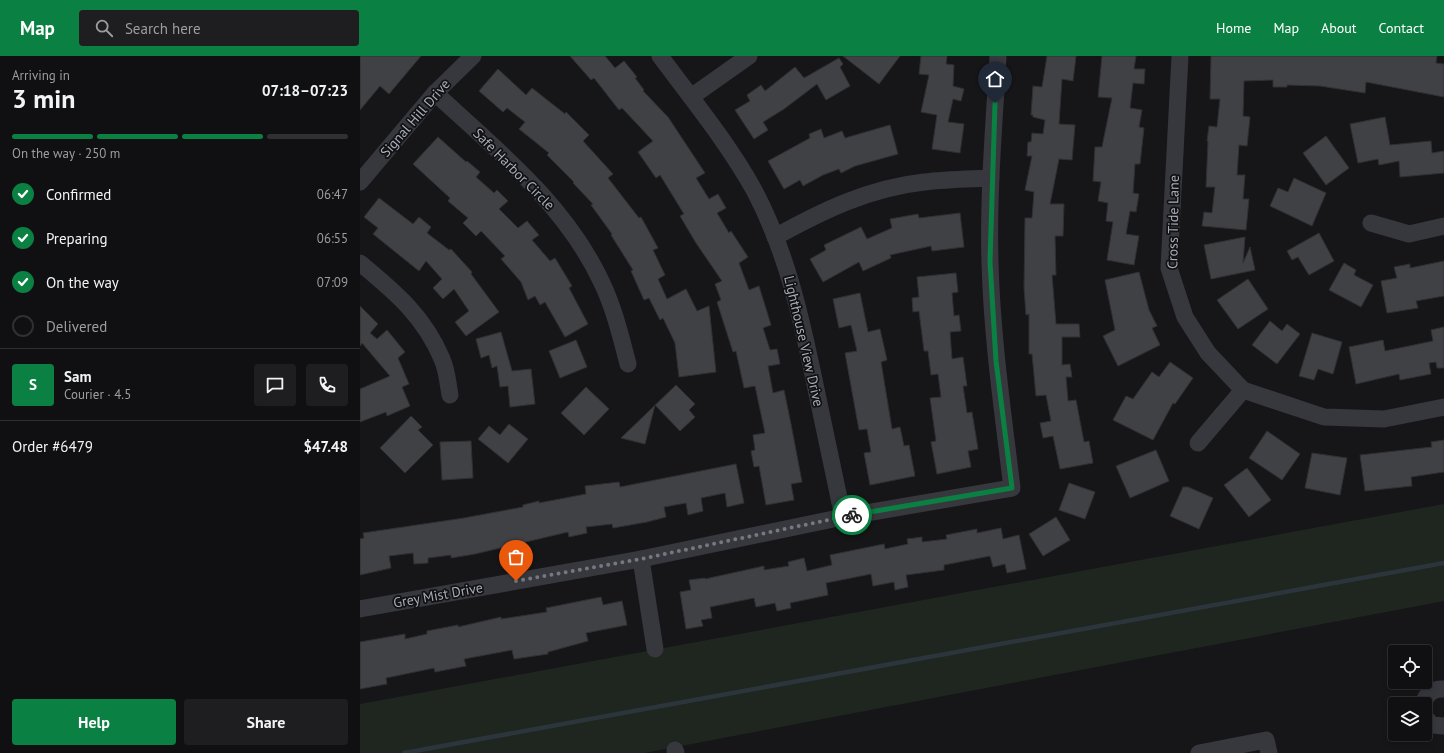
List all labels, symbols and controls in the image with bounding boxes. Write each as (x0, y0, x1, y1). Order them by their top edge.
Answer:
search box (79, 10, 359, 46)
text: Map (20, 16, 55, 40)
icon: search (93, 17, 115, 39)
text: Search here (125, 19, 201, 38)
text: Home (1216, 19, 1251, 37)
text: Map (1273, 19, 1299, 37)
text: About (1321, 19, 1357, 37)
text: Contact (1379, 19, 1424, 37)
pin (978, 62, 1012, 103)
text: Arriving in (12, 67, 70, 84)
icon: home (984, 68, 1006, 90)
street label: Signal Hill Drive (376, 75, 454, 161)
text: 07:18–07:23 (262, 81, 348, 100)
text: 3 min (12, 82, 75, 115)
street label: Safe Harbor Circle (469, 124, 559, 214)
text: On the way · 250 m (12, 145, 120, 162)
street label: Cross Tide Lane (1163, 175, 1183, 269)
icon: check (12, 183, 34, 205)
text: Confirmed (46, 185, 111, 204)
text: 06:47 (317, 186, 348, 203)
icon: check (12, 227, 34, 249)
text: Preparing (46, 229, 108, 248)
text: 06:55 (317, 230, 348, 247)
icon: check (12, 271, 34, 293)
text: On the way (46, 273, 119, 292)
text: 07:09 (317, 274, 348, 291)
street label: Lighthouse View Drive (780, 274, 828, 408)
text: Delivered (46, 317, 107, 336)
button: chat (254, 364, 296, 406)
button: phone (306, 364, 348, 406)
text: Sam (64, 367, 91, 386)
text: S (29, 375, 37, 394)
text: Courier · 4.5 (64, 386, 131, 403)
text: Order #6479 (12, 437, 93, 456)
text: $47.48 (304, 437, 348, 456)
courier (832, 495, 872, 535)
icon: bike (841, 504, 863, 526)
pin (499, 540, 533, 581)
icon: bag (505, 546, 527, 568)
street label: Grey Mist Drive (392, 578, 484, 612)
map controls (1388, 645, 1432, 741)
button: locate (1388, 645, 1432, 689)
button: layers (1388, 697, 1432, 741)
button: Help (12, 699, 176, 745)
button: Share (184, 699, 348, 745)

